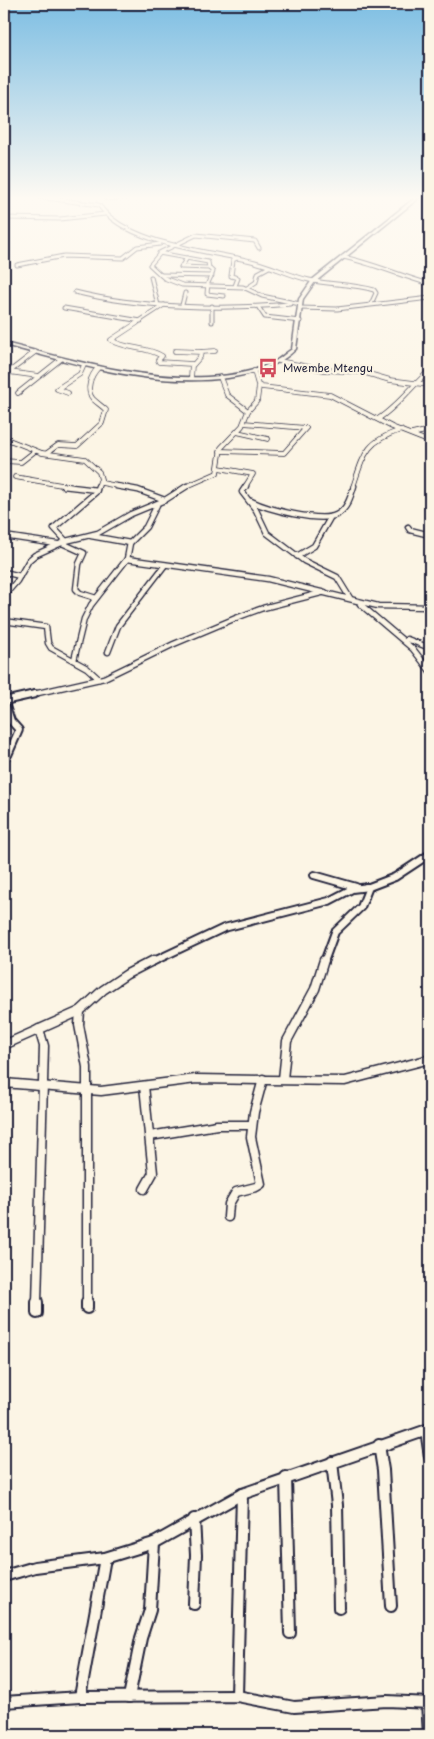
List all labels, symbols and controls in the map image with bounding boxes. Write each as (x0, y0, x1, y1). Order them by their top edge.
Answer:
bus stop icon: Mwembe Mtengu (257, 357, 279, 379)
place label: Mwembe Mtengu (283, 359, 373, 376)

